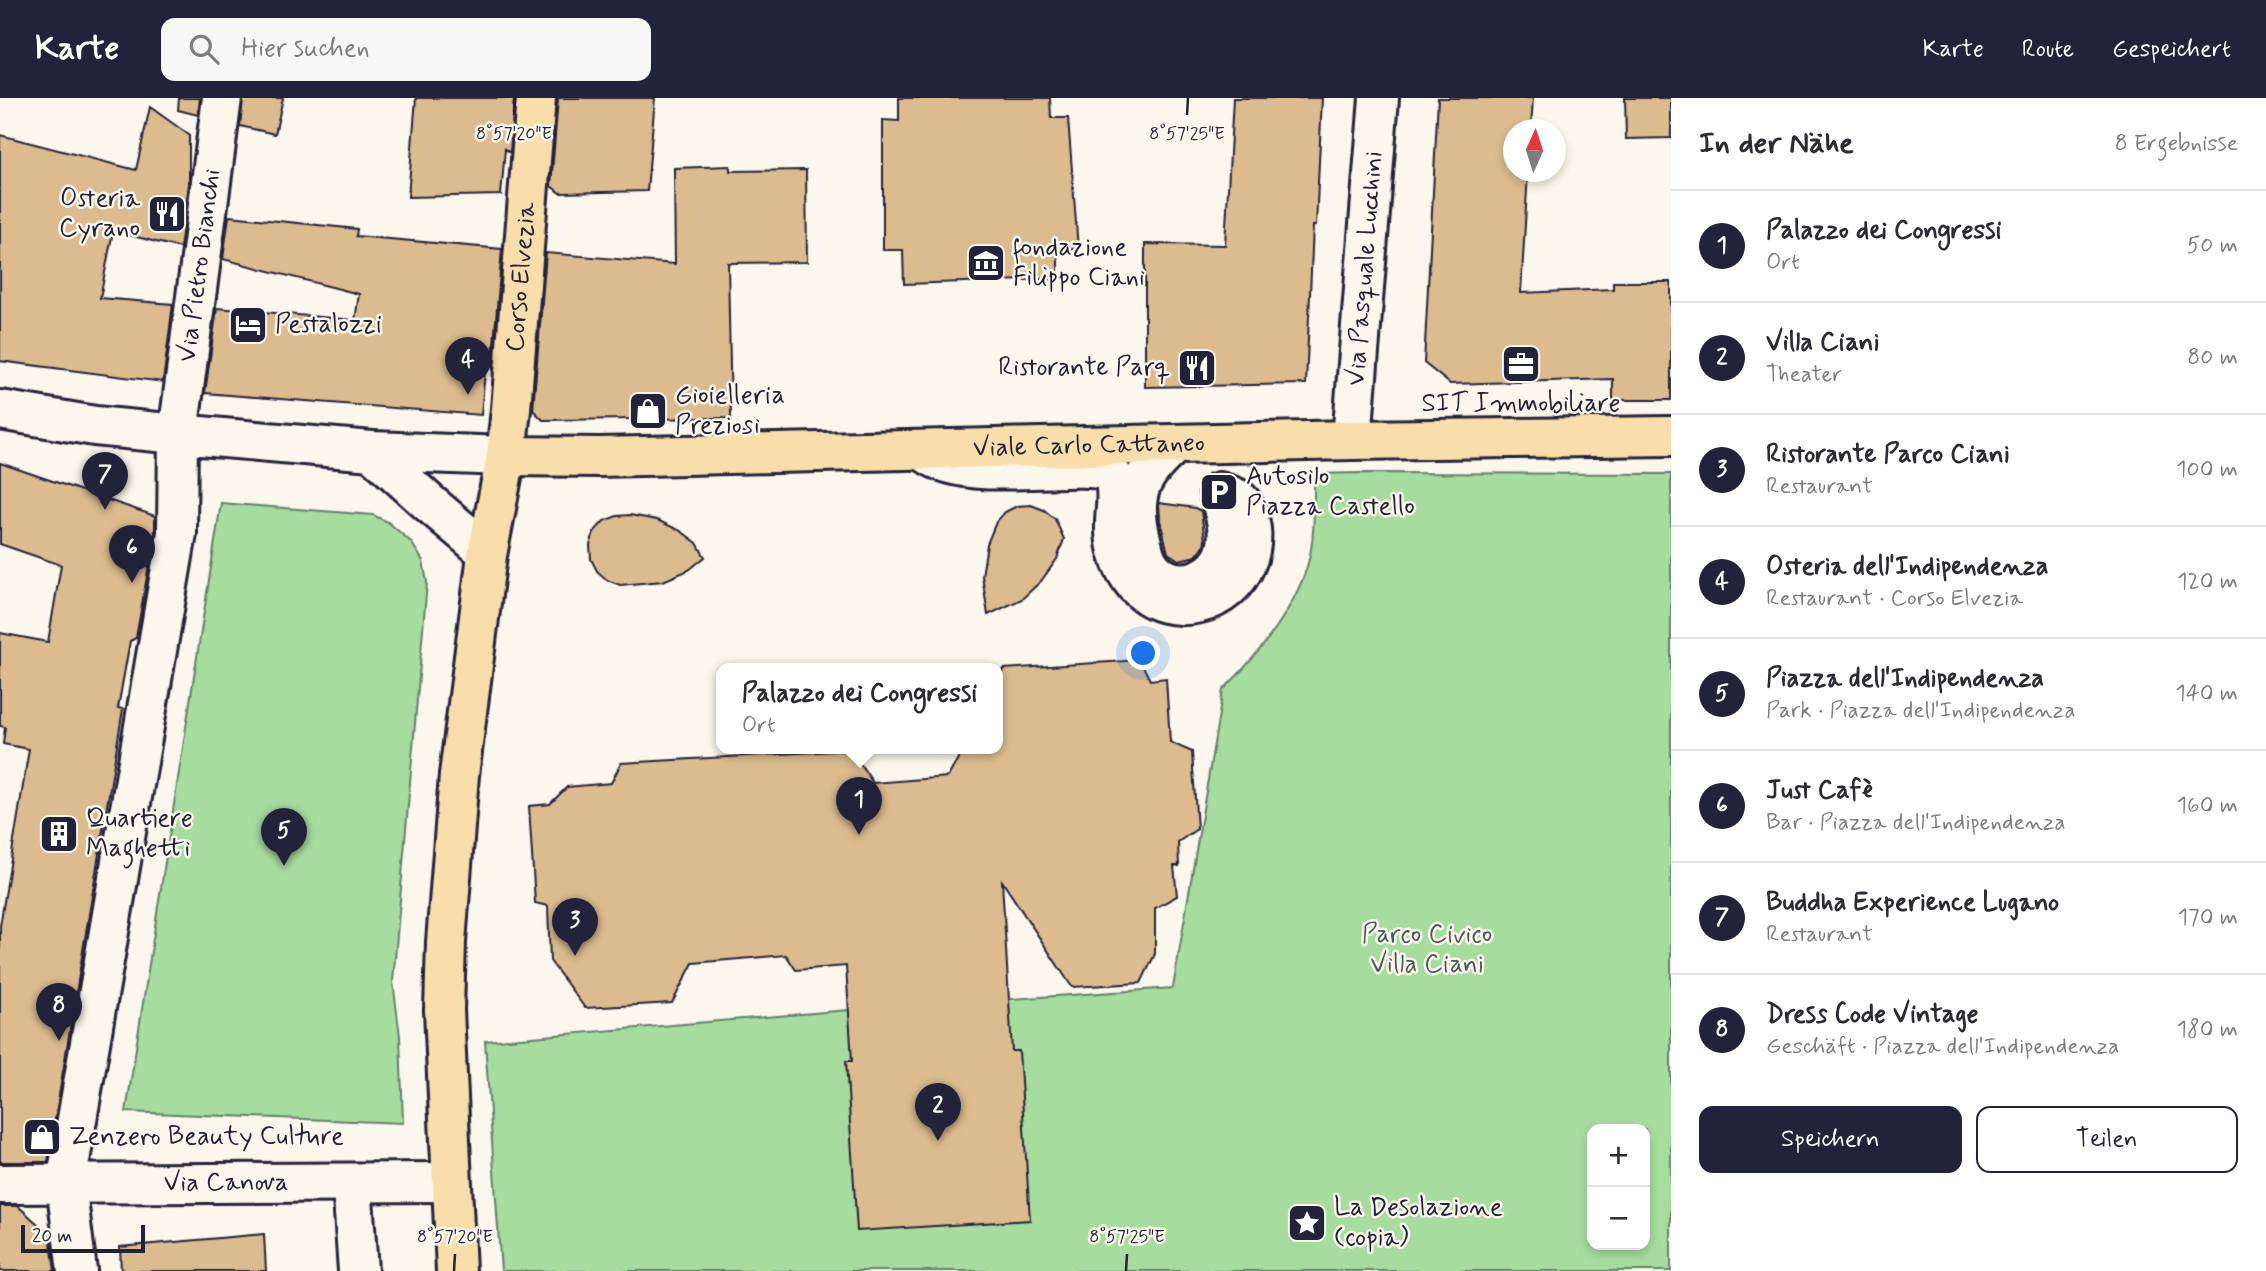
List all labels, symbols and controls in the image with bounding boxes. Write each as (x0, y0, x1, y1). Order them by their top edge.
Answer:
search box (161, 18, 651, 81)
text: Karte (35, 27, 119, 71)
icon: search (185, 30, 223, 68)
text: Hier suchen (241, 32, 370, 66)
text: Karte (1922, 34, 1984, 65)
text: Route (2022, 34, 2074, 65)
text: Gespeichert (2112, 34, 2231, 65)
north arrow (1503, 119, 1566, 182)
text: 8°57'20"E (476, 122, 552, 146)
text: 8°57'25"E (1149, 122, 1225, 146)
text: In der Nähe (1699, 124, 1854, 163)
text: 8 Ergebnisse (2115, 129, 2238, 159)
street label: Via Pasquale Lucchini (1339, 150, 1392, 387)
street label: Via Pietro Bianchi (171, 167, 230, 364)
place label: Osteria Cyrano (59, 182, 140, 246)
restaurant icon: Osteria Cyrano (146, 193, 188, 235)
street label: Corso Elvezia (499, 201, 545, 353)
text: Palazzo dei Congressi (1766, 214, 2001, 248)
place label: fondazione Filippo Ciani (1013, 231, 1145, 295)
text: 1 (1717, 231, 1727, 261)
text: 50 m (2187, 231, 2238, 261)
museum icon: fondazione Filippo Ciani (965, 242, 1007, 284)
text: Ort (1766, 248, 1800, 278)
hotel icon: Pestalozzi (227, 304, 269, 346)
place label: Pestalozzi (275, 308, 382, 342)
text: Villa Ciani (1766, 326, 1880, 360)
pin: 4 (445, 337, 491, 395)
office icon: SIT Immobiliare (1500, 343, 1542, 385)
text: 2 (1716, 343, 1728, 373)
text: 80 m (2187, 343, 2238, 373)
restaurant icon: Ristorante Parq (1176, 347, 1218, 389)
place label: Ristorante Parq (998, 351, 1170, 385)
text: Theater (1766, 360, 1842, 390)
place label: Gioielleria Preziosi (675, 379, 785, 443)
place label: SIT Immobiliare (1422, 387, 1620, 421)
shop icon: Gioielleria Preziosi (627, 390, 669, 432)
street label: Viale Carlo Cattaneo (972, 426, 1205, 466)
text: Ristorante Parco Ciani (1766, 438, 2010, 472)
pin: 7 (82, 452, 128, 510)
text: 3 (1717, 455, 1727, 485)
text: 100 m (2176, 455, 2238, 485)
place label: Autosilo Piazza Castello (1246, 460, 1415, 524)
parking icon: Autosilo Piazza Castello (1198, 471, 1240, 513)
text: Restaurant (1766, 472, 1873, 502)
pin: 6 (109, 525, 155, 583)
text: Osteria dell'Indipendenza (1766, 550, 2048, 584)
text: 4 (1715, 567, 1729, 597)
text: 120 m (2177, 567, 2238, 597)
text: Restaurant · Corso Elvezia (1766, 584, 2023, 614)
your location (1126, 636, 1160, 670)
text: Piazza dell'Indipendenza (1766, 662, 2044, 696)
popup (716, 663, 1003, 754)
text: Palazzo dei Congressi (742, 677, 977, 711)
text: 5 (1715, 679, 1729, 709)
text: 140 m (2175, 679, 2238, 709)
text: Park · Piazza dell'Indipendenza (1766, 696, 2075, 726)
text: Ort (742, 711, 776, 741)
text: Just Cafè (1766, 774, 1873, 808)
pin: 1 (836, 777, 882, 835)
text: 6 (1716, 791, 1728, 821)
text: 160 m (2177, 791, 2238, 821)
place label: Quartiere Maghetti (86, 802, 193, 869)
pin: 5 (261, 808, 307, 866)
text: Bar · Piazza dell'Indipendenza (1766, 808, 2066, 838)
building icon: Quartiere Maghetti (38, 813, 80, 855)
text: Buddha Experience Lugano (1766, 886, 2059, 920)
pin: 3 (552, 898, 598, 956)
text: 7 (1715, 903, 1729, 933)
text: 170 m (2178, 903, 2238, 933)
park label: Parco Civico Villa Ciani (1362, 918, 1492, 982)
text: Restaurant (1766, 920, 1873, 950)
pin: 8 (36, 983, 82, 1041)
text: Dress Code Vintage (1766, 998, 1978, 1032)
text: 8 (1716, 1015, 1728, 1045)
text: 180 m (2177, 1015, 2238, 1045)
text: Geschäft · Piazza dell'Indipendenza (1766, 1032, 2119, 1062)
pin: 2 (915, 1083, 961, 1141)
button: Speichern (1699, 1106, 1962, 1173)
button: Teilen (1976, 1106, 2238, 1173)
shop icon: Zenzero Beauty Culture (21, 1116, 63, 1158)
place label: Zenzero Beauty Culture (69, 1120, 344, 1154)
map controls (1587, 1124, 1650, 1250)
button: + (1587, 1124, 1650, 1187)
street label: Via Canova (164, 1166, 288, 1200)
button: − (1587, 1187, 1650, 1250)
place label: La Desolazione (copia) (1334, 1191, 1503, 1255)
place icon: La Desolazione (copia) (1286, 1202, 1328, 1244)
scale bar (21, 1222, 145, 1254)
text: 20 m (32, 1224, 72, 1249)
text: 8°57'20"E (417, 1225, 493, 1249)
text: 8°57'25"E (1089, 1225, 1165, 1249)

